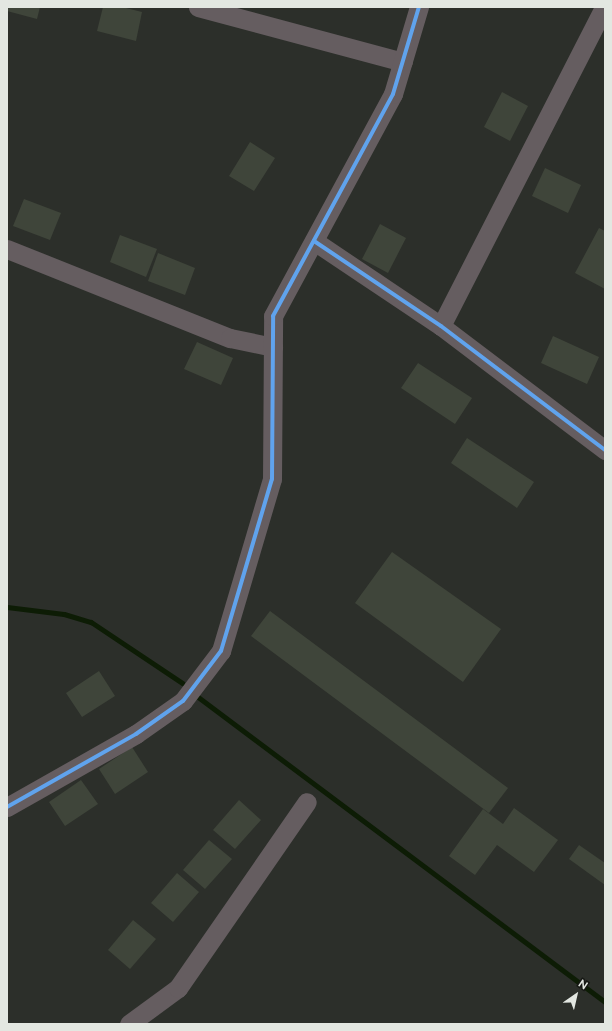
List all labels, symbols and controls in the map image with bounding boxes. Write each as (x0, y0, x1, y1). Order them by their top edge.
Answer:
north arrow (556, 975, 596, 1015)
text: N (576, 977, 590, 992)

